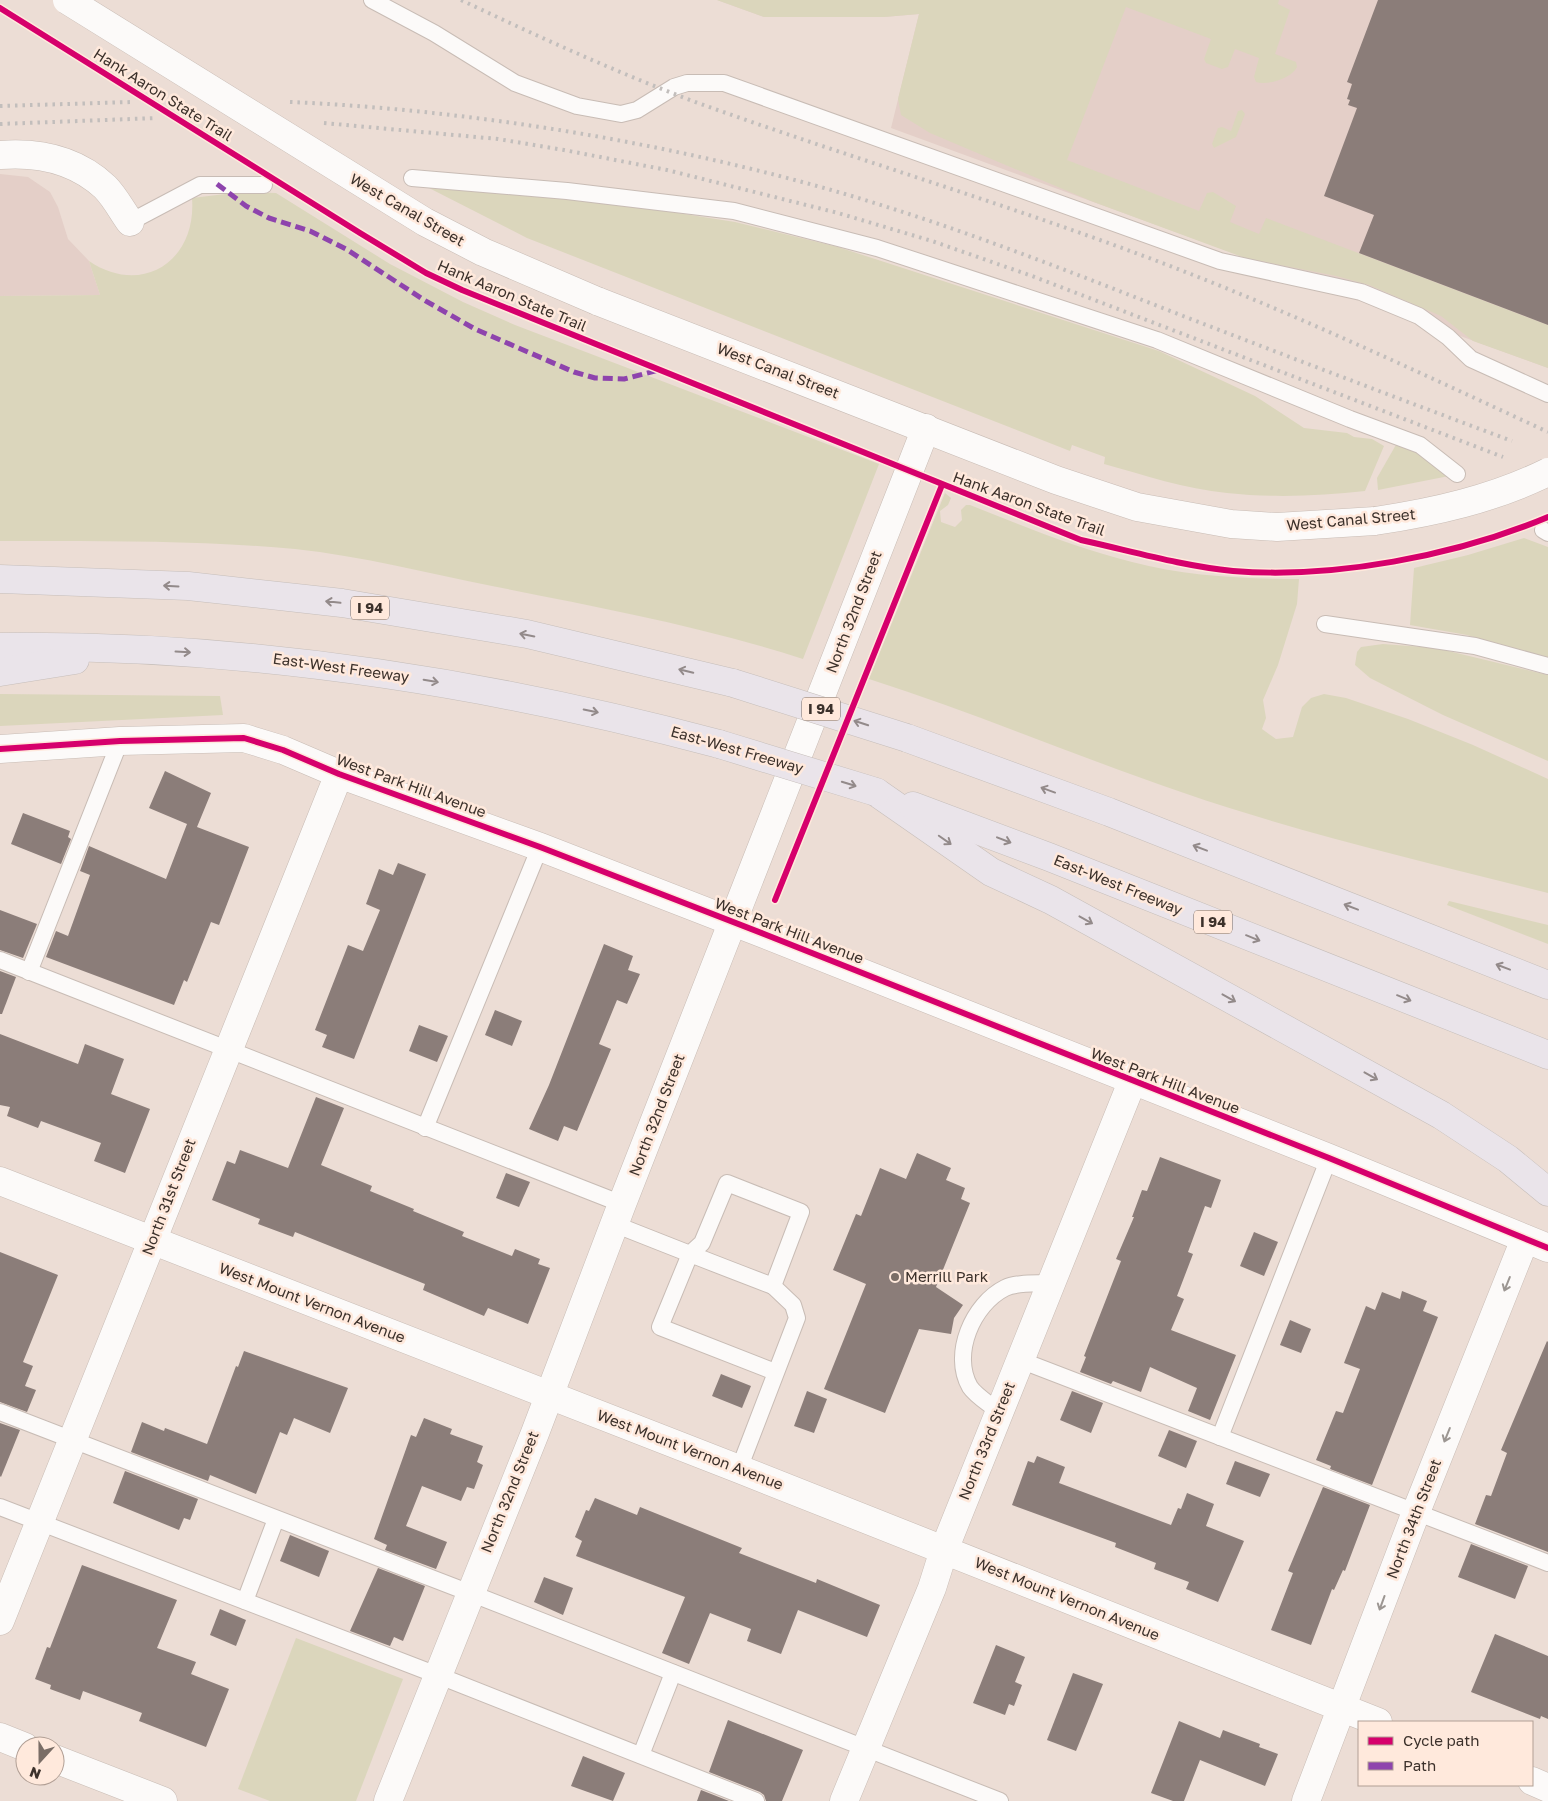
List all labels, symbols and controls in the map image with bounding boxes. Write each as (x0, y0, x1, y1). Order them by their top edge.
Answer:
street label: Hank Aaron State Trail (91, 44, 237, 144)
street label: West Canal Street (347, 169, 468, 249)
street label: Hank Aaron State Trail (435, 255, 590, 335)
street label: West Canal Street (715, 338, 842, 402)
street label: Hank Aaron State Trail (951, 467, 1108, 539)
street label: West Canal Street (1286, 504, 1416, 534)
street label: North 32nd Street (821, 548, 885, 675)
one-way arrow (163, 581, 179, 590)
road number: I 94 (351, 596, 389, 620)
one-way arrow (325, 597, 341, 607)
one-way arrow (520, 629, 536, 639)
one-way arrow (175, 647, 191, 656)
street label: East-West Freeway (272, 649, 411, 686)
one-way arrow (678, 666, 694, 675)
one-way arrow (423, 677, 439, 687)
road number: I 94 (802, 698, 840, 721)
one-way arrow (583, 706, 599, 716)
one-way arrow (853, 717, 869, 727)
street label: East-West Freeway (669, 721, 806, 777)
street label: West Park Hill Avenue (334, 750, 489, 821)
one-way arrow (841, 780, 857, 790)
one-way arrow (1041, 785, 1057, 794)
one-way arrow (938, 835, 952, 845)
one-way arrow (996, 836, 1011, 845)
one-way arrow (1193, 843, 1208, 852)
street label: East-West Freeway (1051, 850, 1186, 918)
street label: West Park Hill Avenue (712, 893, 867, 967)
one-way arrow (1344, 902, 1359, 911)
road number: I 94 (1194, 910, 1232, 934)
one-way arrow (1078, 916, 1093, 925)
one-way arrow (1245, 934, 1260, 943)
one-way arrow (1495, 962, 1511, 971)
one-way arrow (1221, 993, 1236, 1003)
one-way arrow (1396, 993, 1411, 1003)
street label: West Park Hill Avenue (1088, 1043, 1243, 1117)
street label: North 32nd Street (624, 1051, 688, 1178)
one-way arrow (1363, 1072, 1378, 1082)
street label: North 31st Street (138, 1136, 199, 1258)
street label: West Mount Vernon Avenue (217, 1258, 408, 1346)
place label: Merrill Park (905, 1267, 989, 1285)
marker: Merrill Park (889, 1271, 901, 1283)
one-way arrow (1502, 1276, 1511, 1291)
street label: North 33rd Street (954, 1379, 1018, 1502)
street label: West Mount Vernon Avenue (595, 1405, 786, 1493)
one-way arrow (1441, 1427, 1451, 1442)
street label: North 32nd Street (476, 1428, 542, 1555)
street label: North 34th Street (1382, 1456, 1444, 1581)
street label: West Mount Vernon Avenue (972, 1553, 1163, 1644)
one-way arrow (1377, 1595, 1386, 1610)
legend (1358, 1721, 1533, 1786)
text: Cycle path (1403, 1731, 1479, 1749)
north arrow (15, 1736, 65, 1786)
text: Path (1403, 1756, 1436, 1774)
text: N (27, 1764, 43, 1783)

